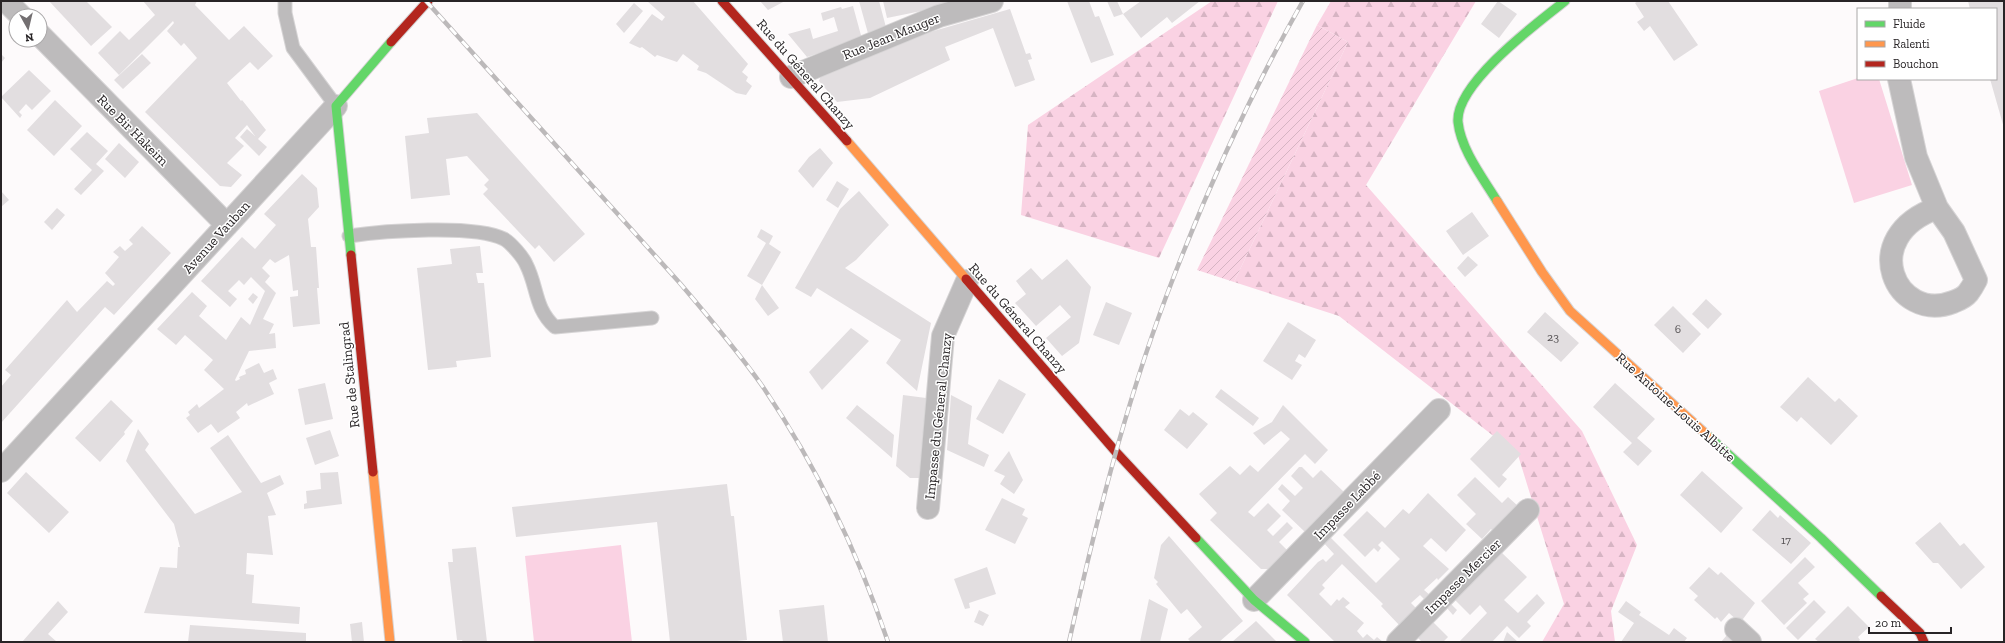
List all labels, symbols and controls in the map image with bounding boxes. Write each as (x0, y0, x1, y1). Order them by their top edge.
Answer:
north arrow (8, 8, 48, 48)
legend (1857, 8, 1997, 80)
street label: Rue Jean Mauger (840, 9, 942, 64)
street label: Rue du Géneral Chanzy (753, 16, 859, 134)
text: Fluide (1893, 17, 1926, 31)
text: N (24, 30, 34, 45)
text: Ralenti (1893, 37, 1930, 51)
text: Bouchon (1893, 57, 1939, 71)
street label: Rue Bir Hakeim (93, 91, 172, 170)
street label: Avenue Vauban (179, 197, 254, 277)
street label: Rue du Géneral Chanzy (965, 260, 1071, 378)
street label: Rue de Stalingrad (335, 321, 364, 429)
house number: 6 (1675, 322, 1681, 336)
house number: 23 (1547, 330, 1559, 344)
street label: Impasse du Géneral Chanzy (921, 331, 956, 500)
street label: Rue Antoine-Louis Albitte (1612, 349, 1739, 466)
street label: Impasse Labbé (1310, 467, 1385, 543)
house number: 17 (1781, 533, 1791, 547)
street label: Impasse Mercier (1422, 535, 1505, 618)
scale bar (1869, 609, 1951, 635)
text: 20 m (1875, 616, 1902, 630)

